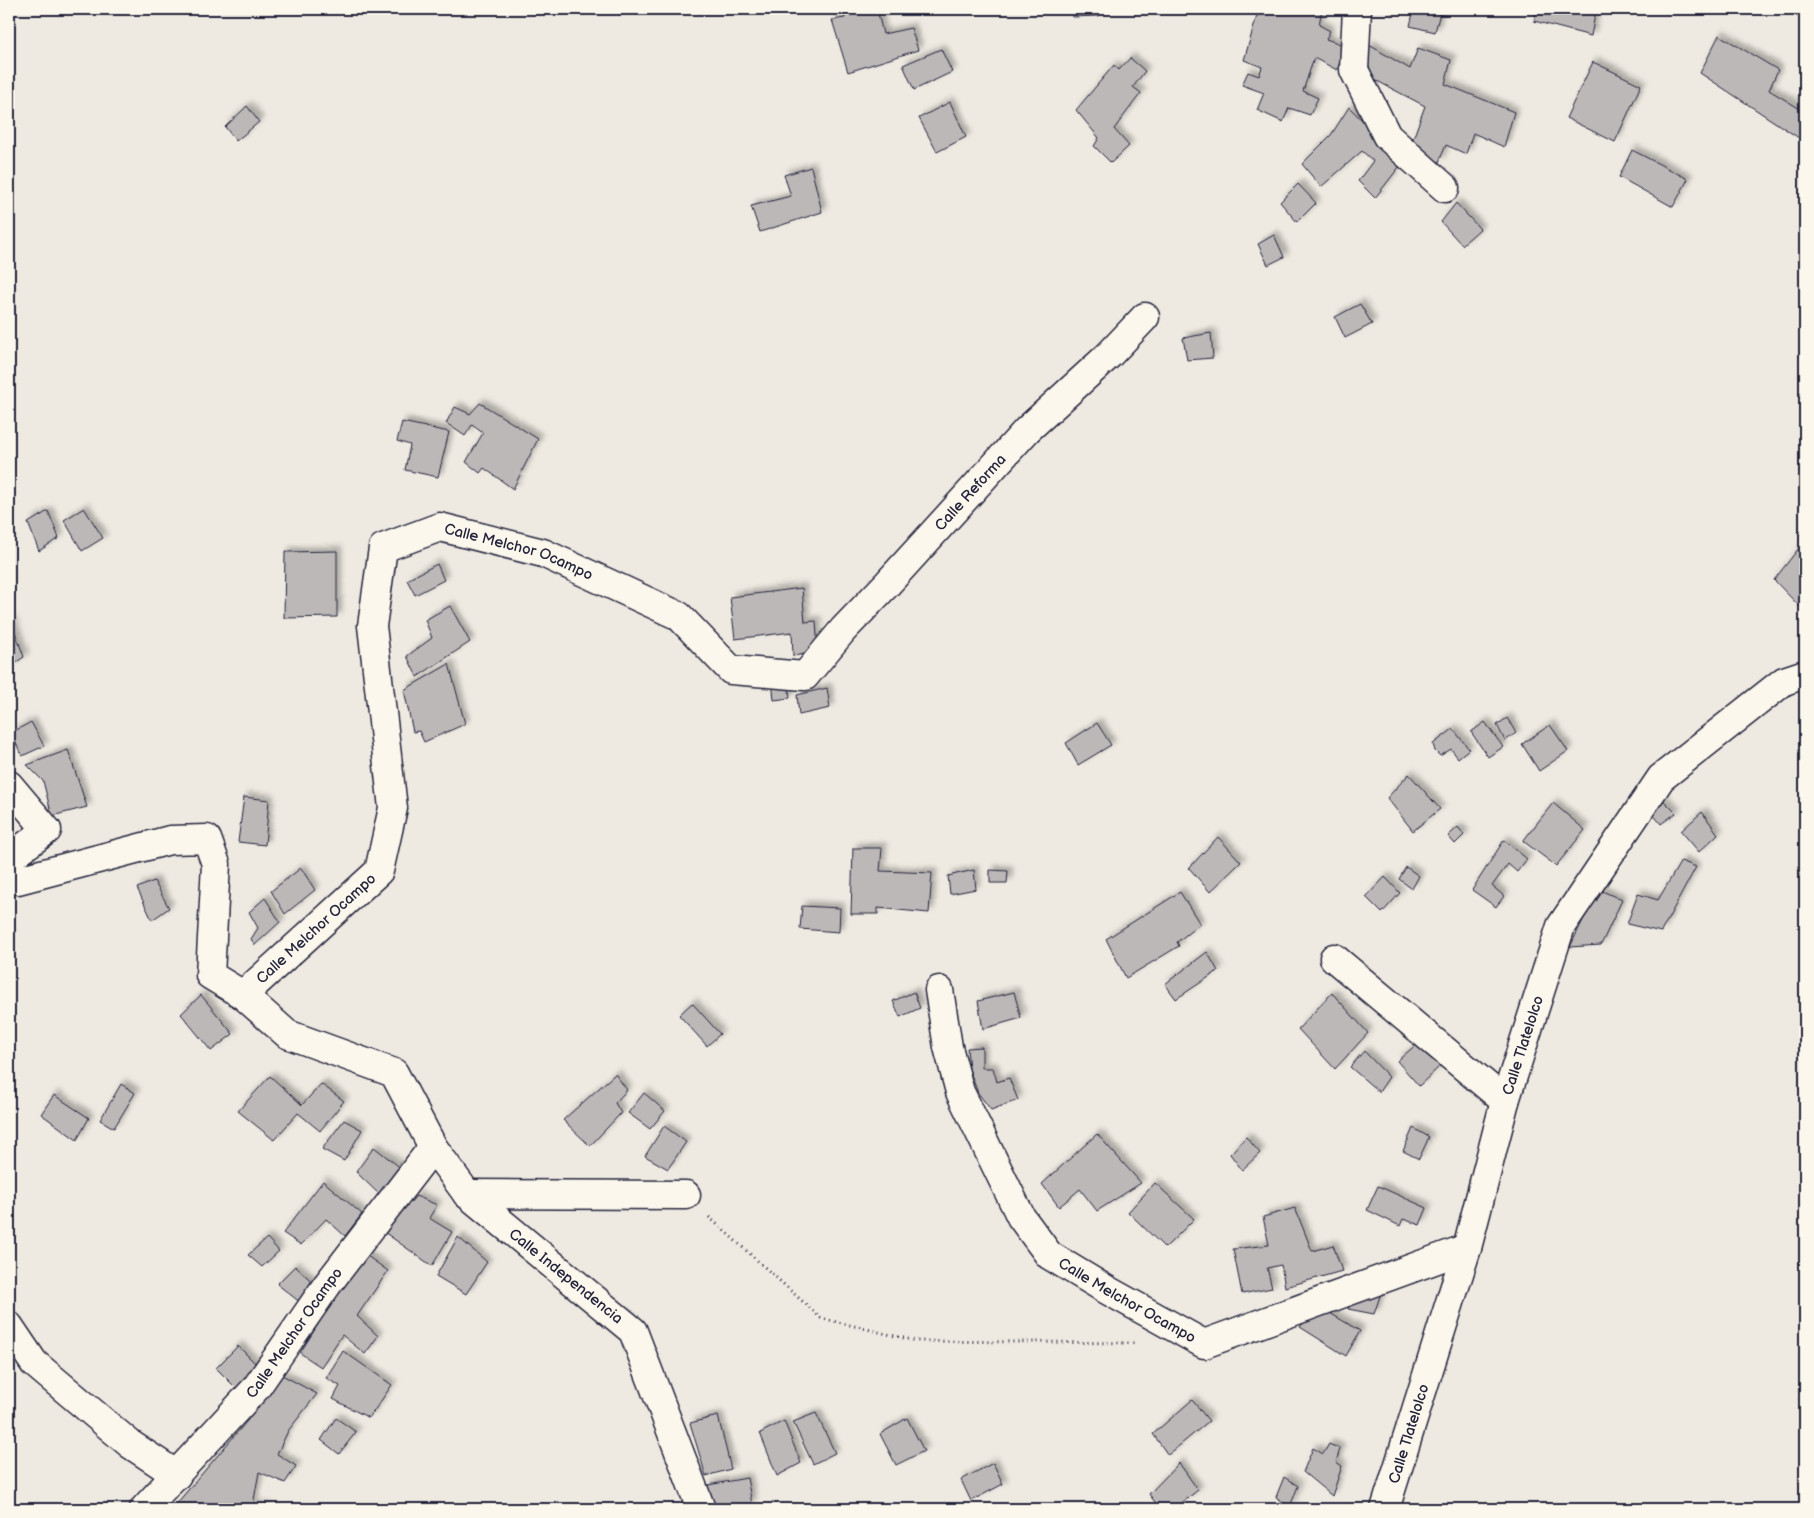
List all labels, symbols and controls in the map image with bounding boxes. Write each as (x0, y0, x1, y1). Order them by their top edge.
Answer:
street label: Calle Reforma (931, 450, 1010, 535)
street label: Calle Melchor Ocampo (442, 519, 596, 585)
street label: Calle Melchor Ocampo (253, 869, 380, 988)
street label: Calle Tlatelolco (1499, 993, 1548, 1097)
street label: Calle Independencia (505, 1225, 627, 1328)
street label: Calle Melchor Ocampo (1055, 1254, 1199, 1348)
street label: Calle Melchor Ocampo (242, 1264, 347, 1403)
street label: Calle Tlatelolco (1385, 1382, 1434, 1486)

